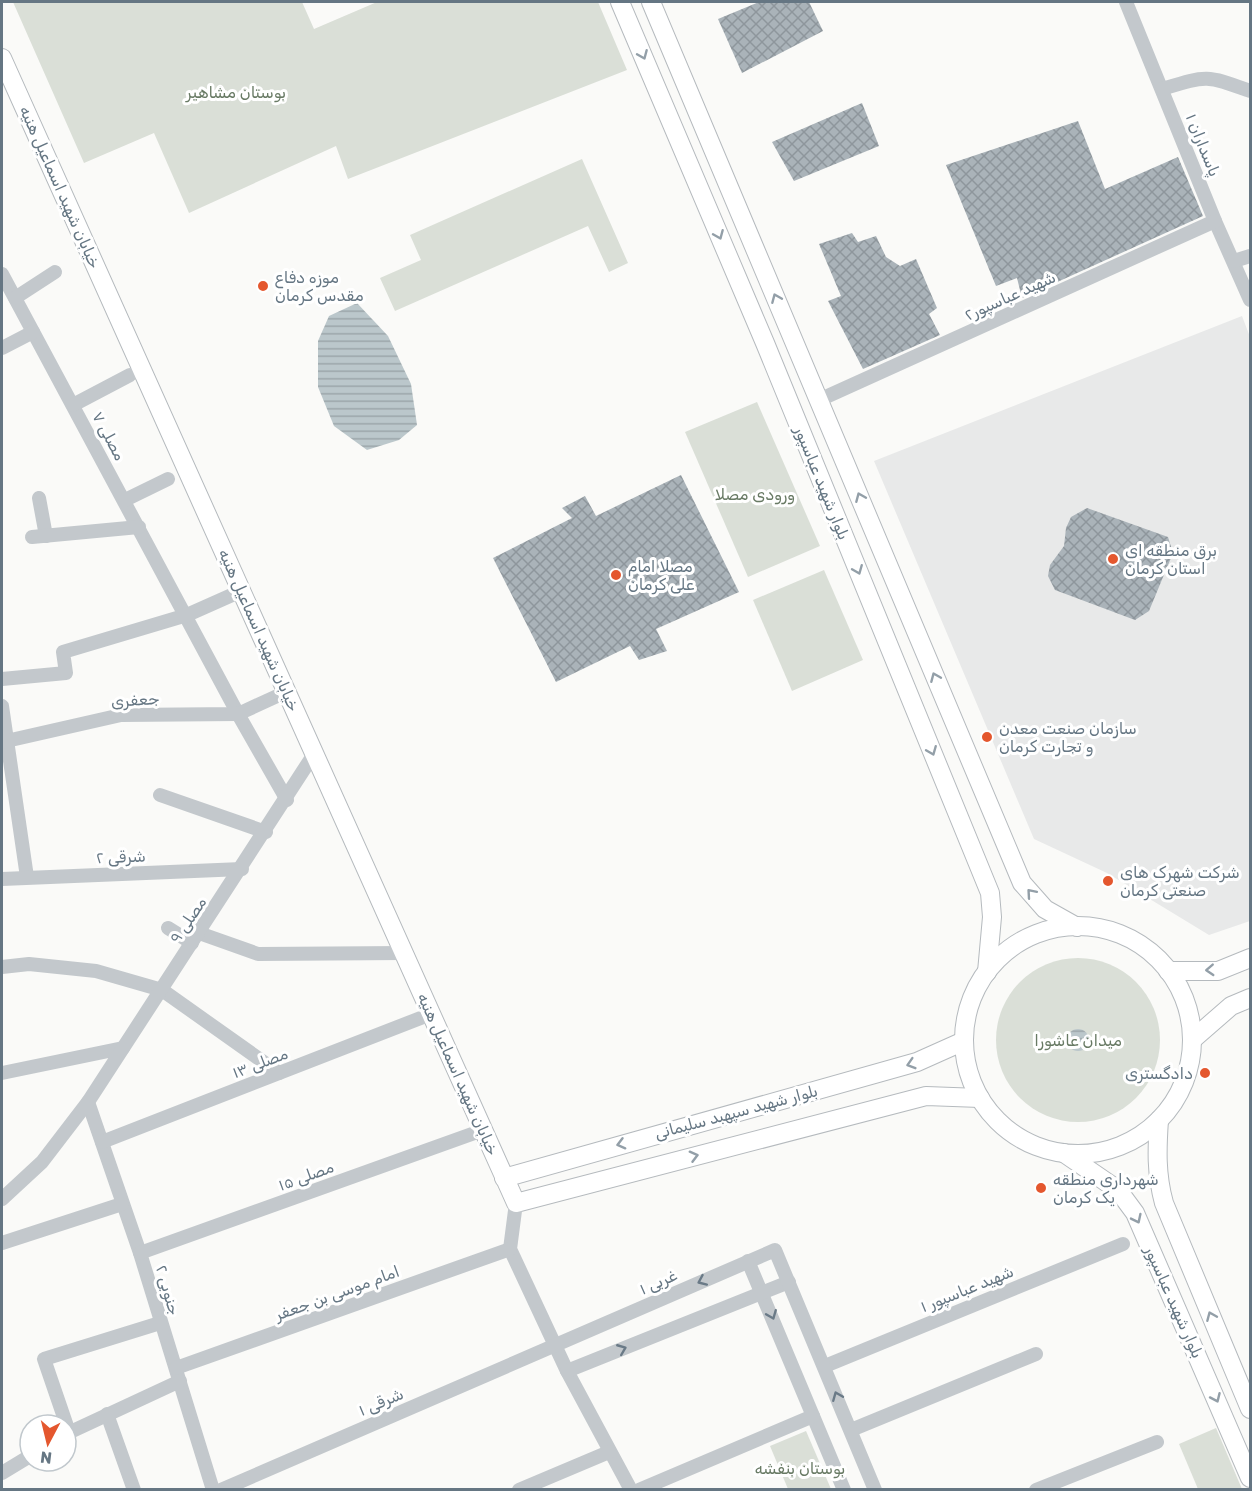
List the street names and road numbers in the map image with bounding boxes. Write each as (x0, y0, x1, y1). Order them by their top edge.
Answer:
street label: خیابان شهید اسماعیل هنیه (15, 103, 104, 272)
street label: پاسداران ۱ (1181, 111, 1224, 180)
street label: شهید عباسپور۲ (962, 267, 1059, 325)
street label: مصلی ۷ (88, 408, 130, 464)
street label: بلوار شهید عباسپور (789, 422, 853, 543)
street label: خیابان شهید اسماعیل هنیه (214, 546, 303, 715)
street label: جعفری (110, 689, 160, 712)
street label: ۲ شرقی (96, 847, 146, 868)
street label: مصلی ۹ (166, 893, 210, 947)
street label: خیابان شهید اسماعیل هنیه (413, 990, 502, 1159)
street label: مصلی ۱۳ (230, 1044, 291, 1082)
street label: بلوار شهید سپهبد سلیمانی (652, 1081, 820, 1144)
street label: مصلی ۱۵ (276, 1157, 336, 1195)
street label: بلوار شهید عباسپور (1139, 1242, 1207, 1361)
street label: امام موسی بن جعفر (271, 1262, 402, 1326)
street label: شهید عباسپور ۱ (918, 1262, 1017, 1317)
street label: جنوبی ۲ (151, 1263, 184, 1317)
street label: ۱ غربی (636, 1265, 680, 1300)
street label: شرقی ۱ (356, 1384, 407, 1421)

